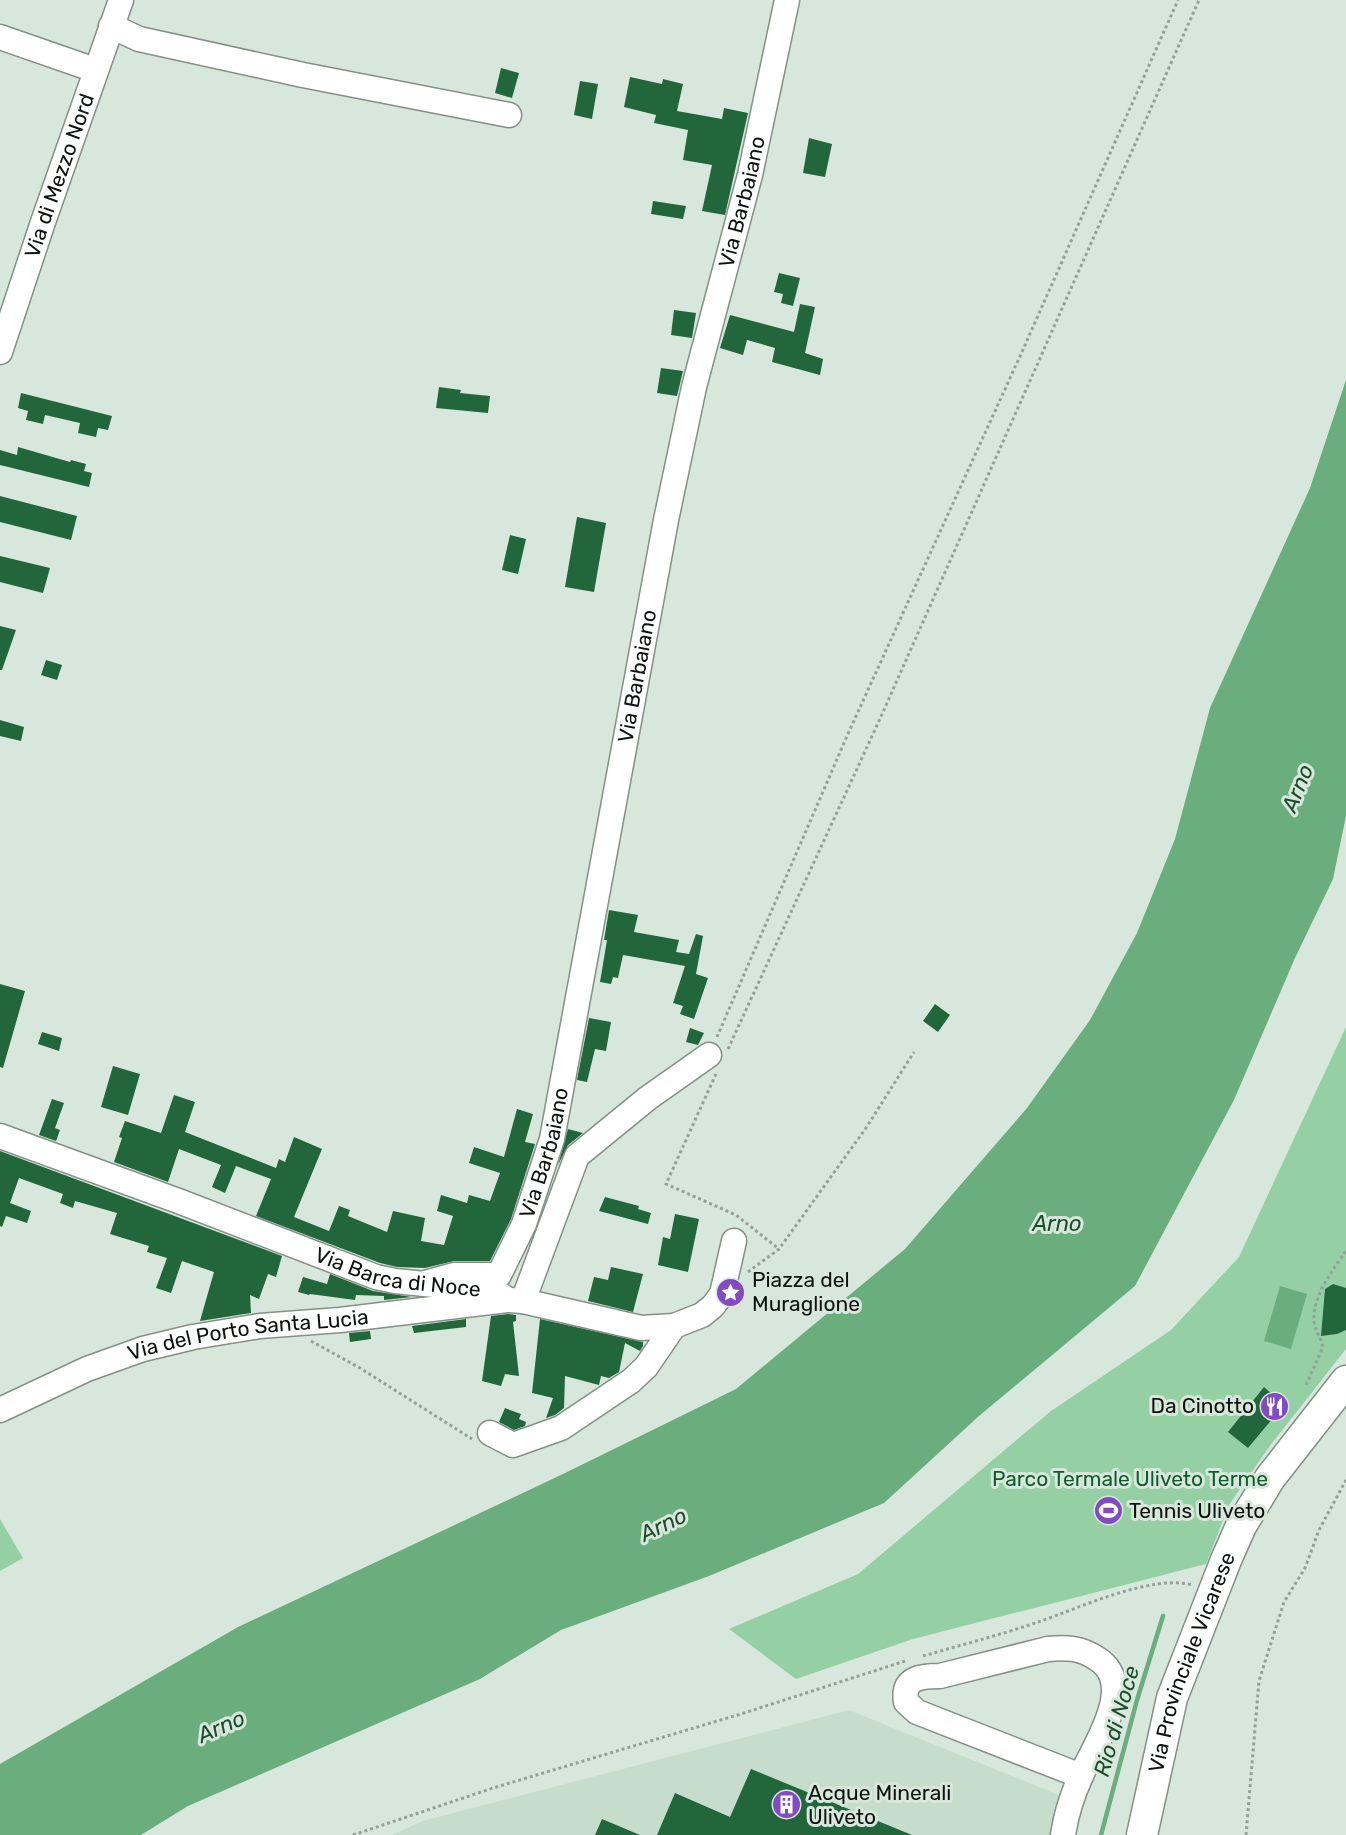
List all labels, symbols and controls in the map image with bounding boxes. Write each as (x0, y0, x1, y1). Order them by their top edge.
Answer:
street label: Via di Mezzo Nord (19, 90, 99, 261)
street label: Via Barbaiano (713, 134, 770, 270)
street label: Via Barbaiano (612, 608, 661, 745)
water label: Arno (1275, 760, 1319, 817)
street label: Via Barbaiano (514, 1086, 573, 1221)
water label: Arno (1031, 1210, 1082, 1237)
street label: Via Barca di Noce (311, 1242, 482, 1302)
place label: Piazza del Muraglione (752, 1267, 860, 1316)
place icon: Piazza del Muraglione (715, 1276, 747, 1308)
street label: Via del Porto Santa Lucia (124, 1304, 370, 1365)
restaurant icon: Da Cinotto (1259, 1390, 1291, 1422)
place label: Da Cinotto (1151, 1393, 1254, 1418)
park label: Parco Termale Uliveto Terme (992, 1466, 1268, 1491)
sports icon: Tennis Uliveto (1092, 1495, 1124, 1527)
place label: Tennis Uliveto (1129, 1498, 1265, 1523)
water label: Arno (634, 1502, 691, 1548)
street label: Via Provinciale Vicarese (1143, 1548, 1240, 1775)
water label: Rio di Noce (1088, 1663, 1145, 1780)
water label: Arno (192, 1704, 249, 1749)
place label: Acque Minerali Uliveto (808, 1780, 951, 1829)
building icon: Acque Minerali Uliveto (771, 1789, 803, 1821)

